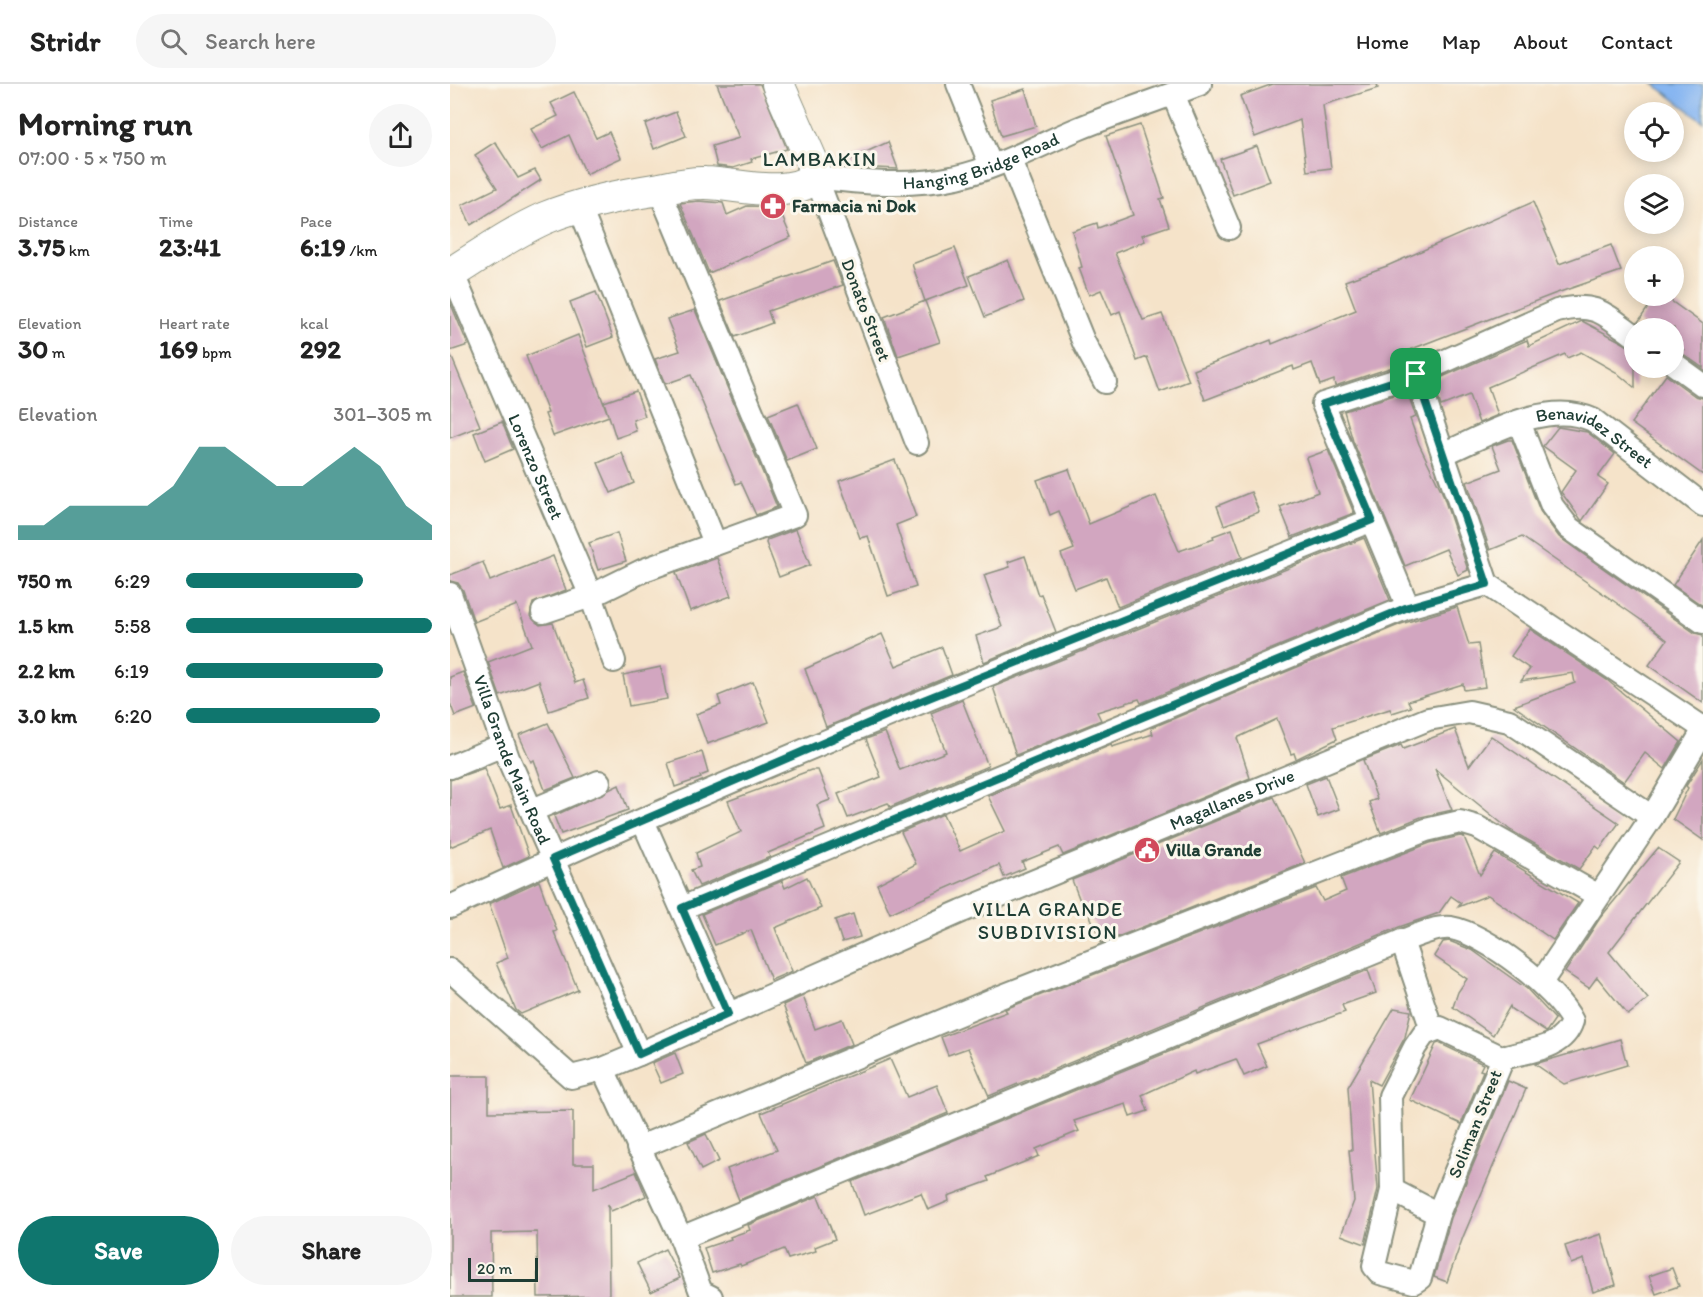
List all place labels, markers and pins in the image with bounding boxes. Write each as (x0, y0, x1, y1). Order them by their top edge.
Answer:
pharmacy icon: Farmacia ni Dok (758, 191, 788, 221)
place label: Farmacia ni Dok (792, 195, 917, 217)
pin (1390, 348, 1441, 399)
public building icon: Villa Grande (1132, 835, 1162, 865)
place label: Villa Grande (1166, 839, 1262, 861)

